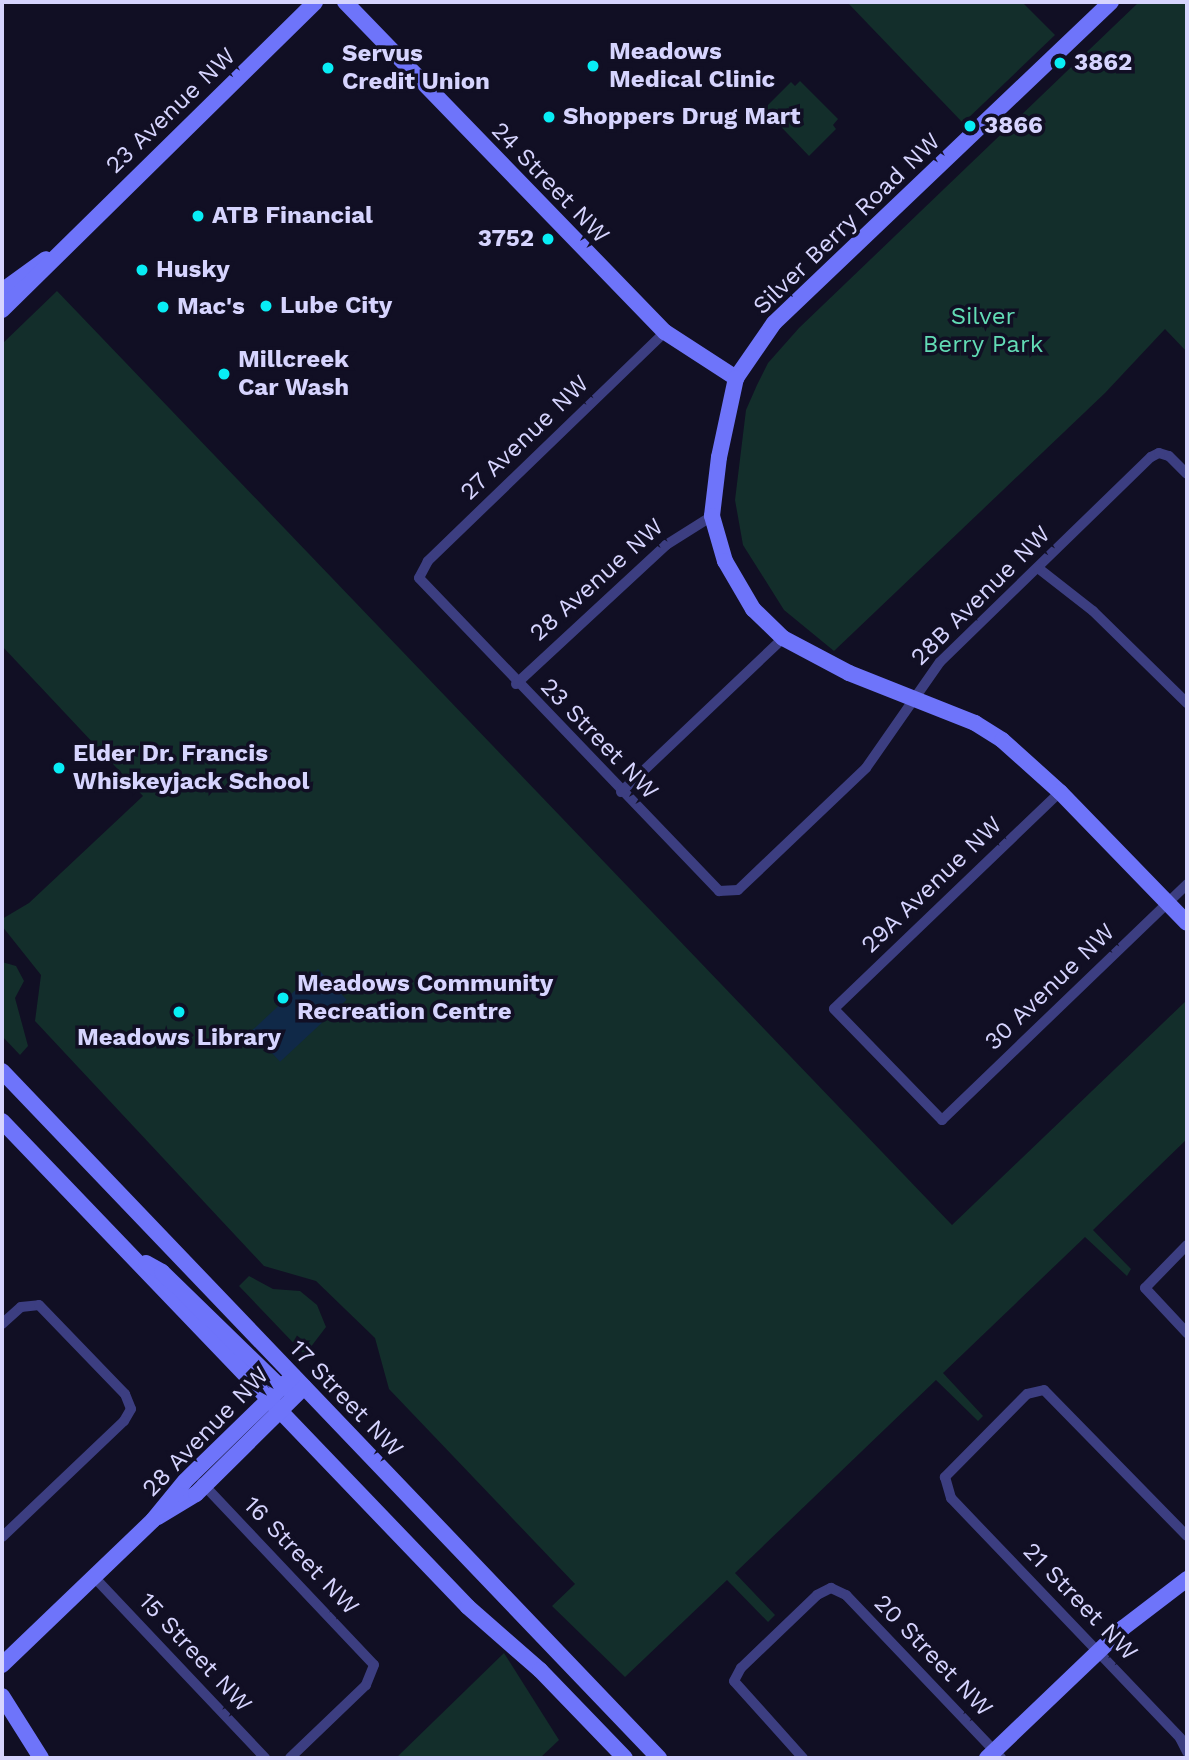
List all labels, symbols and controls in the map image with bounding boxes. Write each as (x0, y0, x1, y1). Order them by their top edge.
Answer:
place label: Meadows Medical Clinic (609, 38, 776, 94)
place label: Servus Credit Union (342, 40, 490, 96)
street label: 23 Avenue NW (100, 42, 242, 180)
place label: 3862 (1074, 49, 1132, 77)
marker: 3862 (1052, 55, 1068, 71)
marker: Meadows Medical Clinic (583, 56, 603, 76)
marker: Servus Credit Union (320, 60, 336, 76)
place label: Shoppers Drug Mart (563, 103, 800, 131)
marker: Shoppers Drug Mart (541, 109, 557, 125)
place label: 3866 (984, 112, 1043, 140)
street label: 24 Street NW (485, 116, 615, 250)
marker: 3866 (962, 118, 978, 134)
street label: Silver Berry Road NW (747, 127, 947, 321)
place label: ATB Financial (212, 202, 373, 230)
marker: ATB Financial (190, 208, 206, 224)
place label: 3752 (478, 225, 534, 253)
marker: 3752 (540, 231, 556, 247)
place label: Husky (156, 256, 230, 284)
marker: Husky (134, 262, 150, 278)
place label: Lube City (280, 292, 392, 320)
place label: Mac's (177, 293, 245, 321)
marker: Lube City (258, 298, 274, 314)
marker: Mac's (155, 299, 171, 315)
park label: Silver Berry Park (922, 303, 1044, 359)
place label: Millcreek Car Wash (238, 346, 350, 402)
marker: Millcreek Car Wash (216, 366, 232, 382)
street label: 27 Avenue NW (454, 369, 596, 507)
street label: 28 Avenue NW (524, 512, 670, 648)
street label: 28B Avenue NW (905, 520, 1057, 672)
street label: 23 Street NW (534, 672, 664, 806)
place label: Elder Dr. Francis Whiskeyjack School (73, 740, 310, 796)
marker: Elder Dr. Francis Whiskeyjack School (51, 760, 67, 776)
street label: 29A Avenue NW (855, 810, 1009, 960)
street label: 30 Avenue NW (979, 917, 1121, 1057)
place label: Meadows Community Recreation Centre (297, 970, 553, 1026)
marker: Meadows Community Recreation Centre (275, 990, 291, 1006)
marker: Meadows Library (171, 1004, 187, 1020)
place label: Meadows Library (77, 1024, 281, 1052)
street label: 17 Street NW (283, 1334, 409, 1464)
street label: 28 Avenue NW (136, 1361, 276, 1503)
street label: 16 Street NW (237, 1491, 365, 1621)
street label: 21 Street NW (1017, 1537, 1143, 1667)
street label: 15 Street NW (132, 1587, 258, 1719)
street label: 20 Street NW (868, 1589, 998, 1723)

